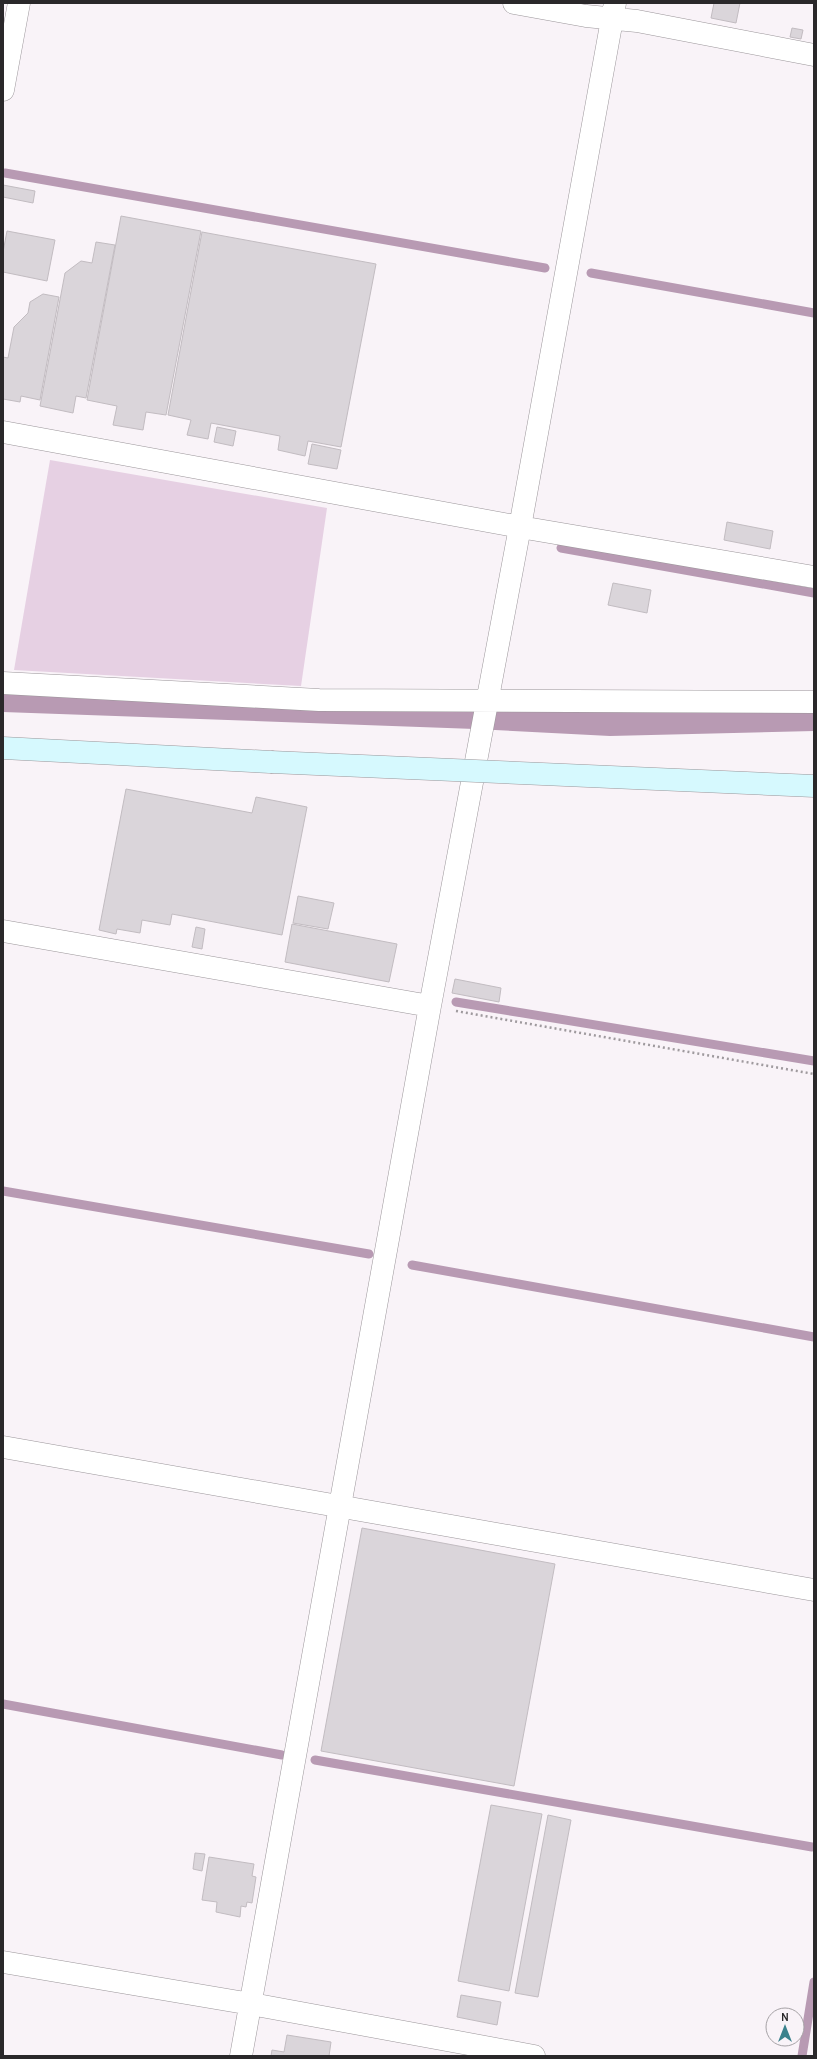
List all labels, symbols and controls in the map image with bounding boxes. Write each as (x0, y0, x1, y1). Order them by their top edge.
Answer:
north arrow (765, 2007, 805, 2047)
text: N (781, 2011, 789, 2024)

